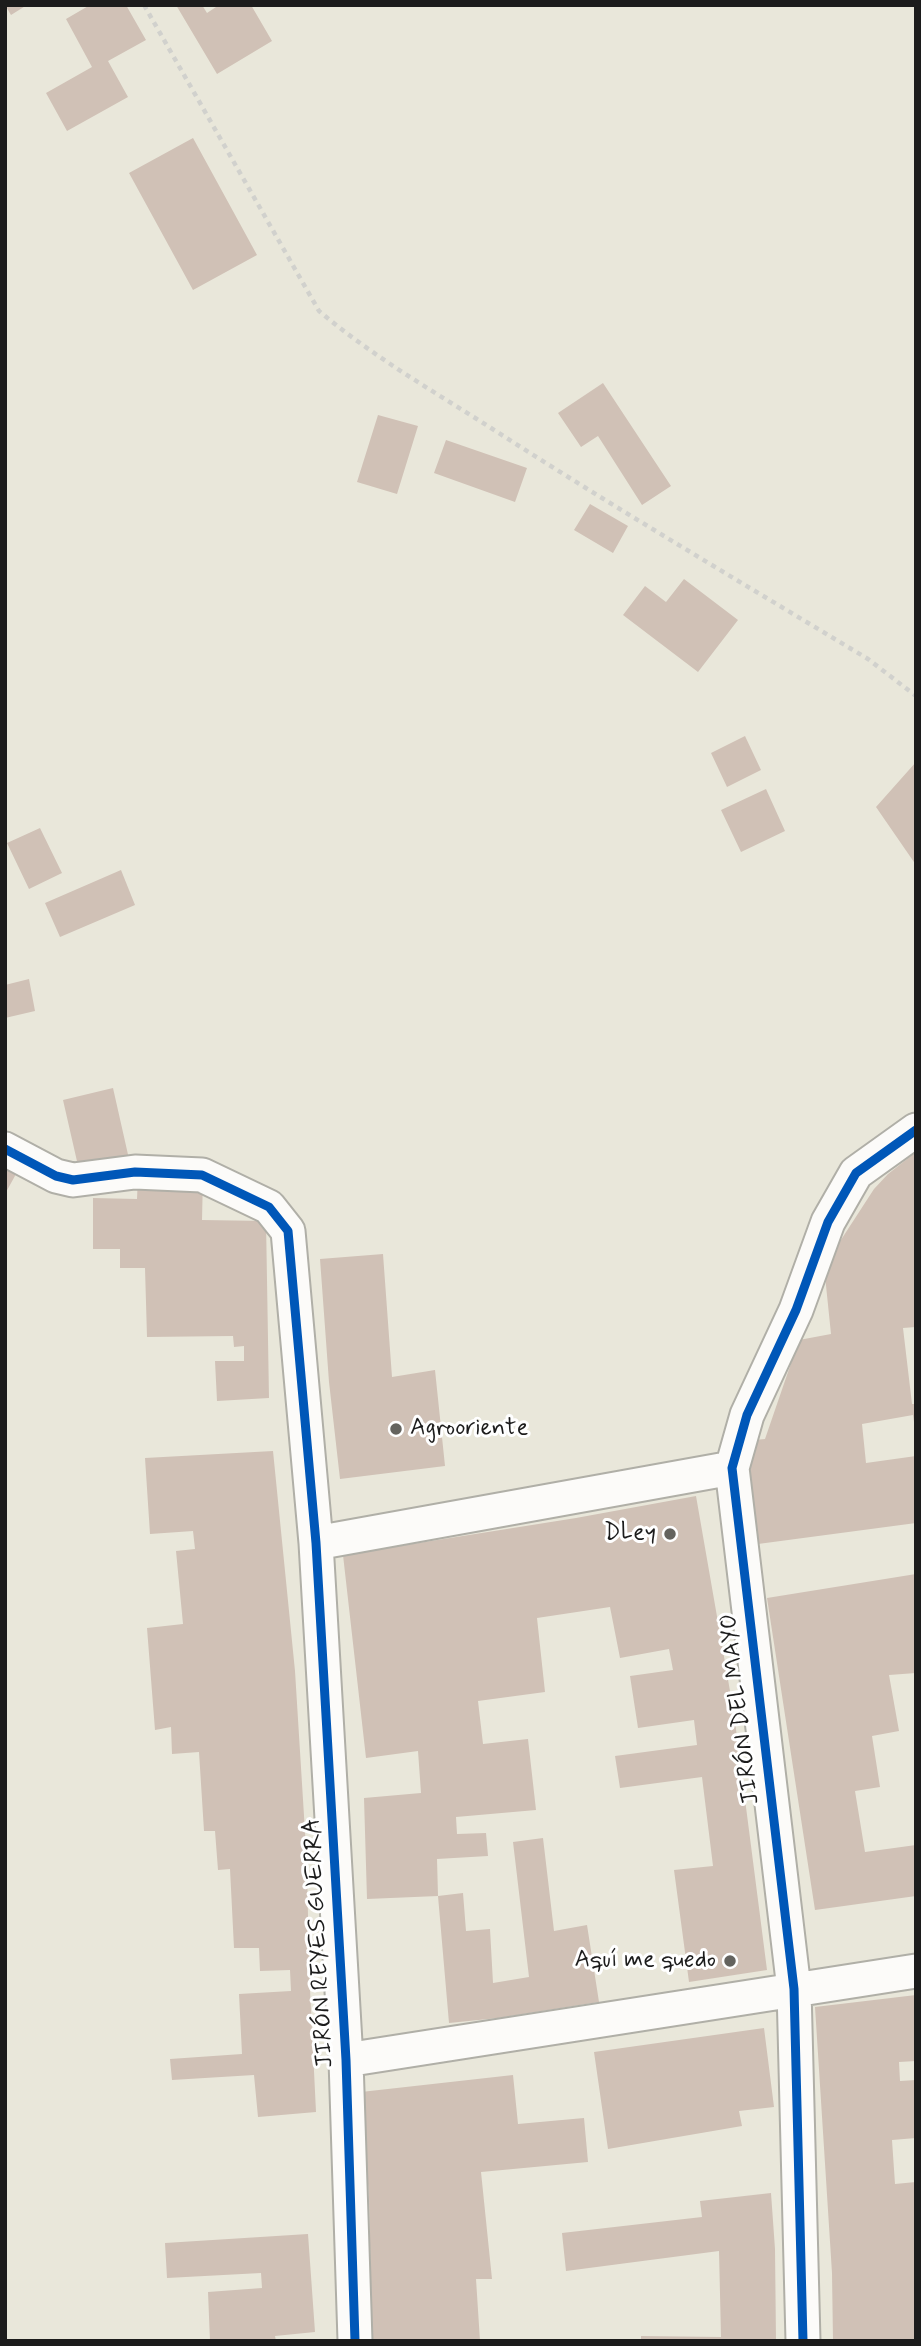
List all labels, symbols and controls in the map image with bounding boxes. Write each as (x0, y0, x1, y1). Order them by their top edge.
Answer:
place label: Agrooriente (410, 1415, 528, 1443)
marker: Agrooriente (388, 1421, 404, 1437)
place label: DLey (604, 1520, 656, 1548)
marker: DLey (662, 1526, 678, 1542)
street label: JIRÓN DEL MAYO (715, 1612, 767, 1806)
street label: JIRÓN REYES GUERRA (299, 1817, 341, 2069)
place label: Aquí me quedo (574, 1947, 716, 1975)
marker: Aquí me quedo (722, 1953, 738, 1969)

